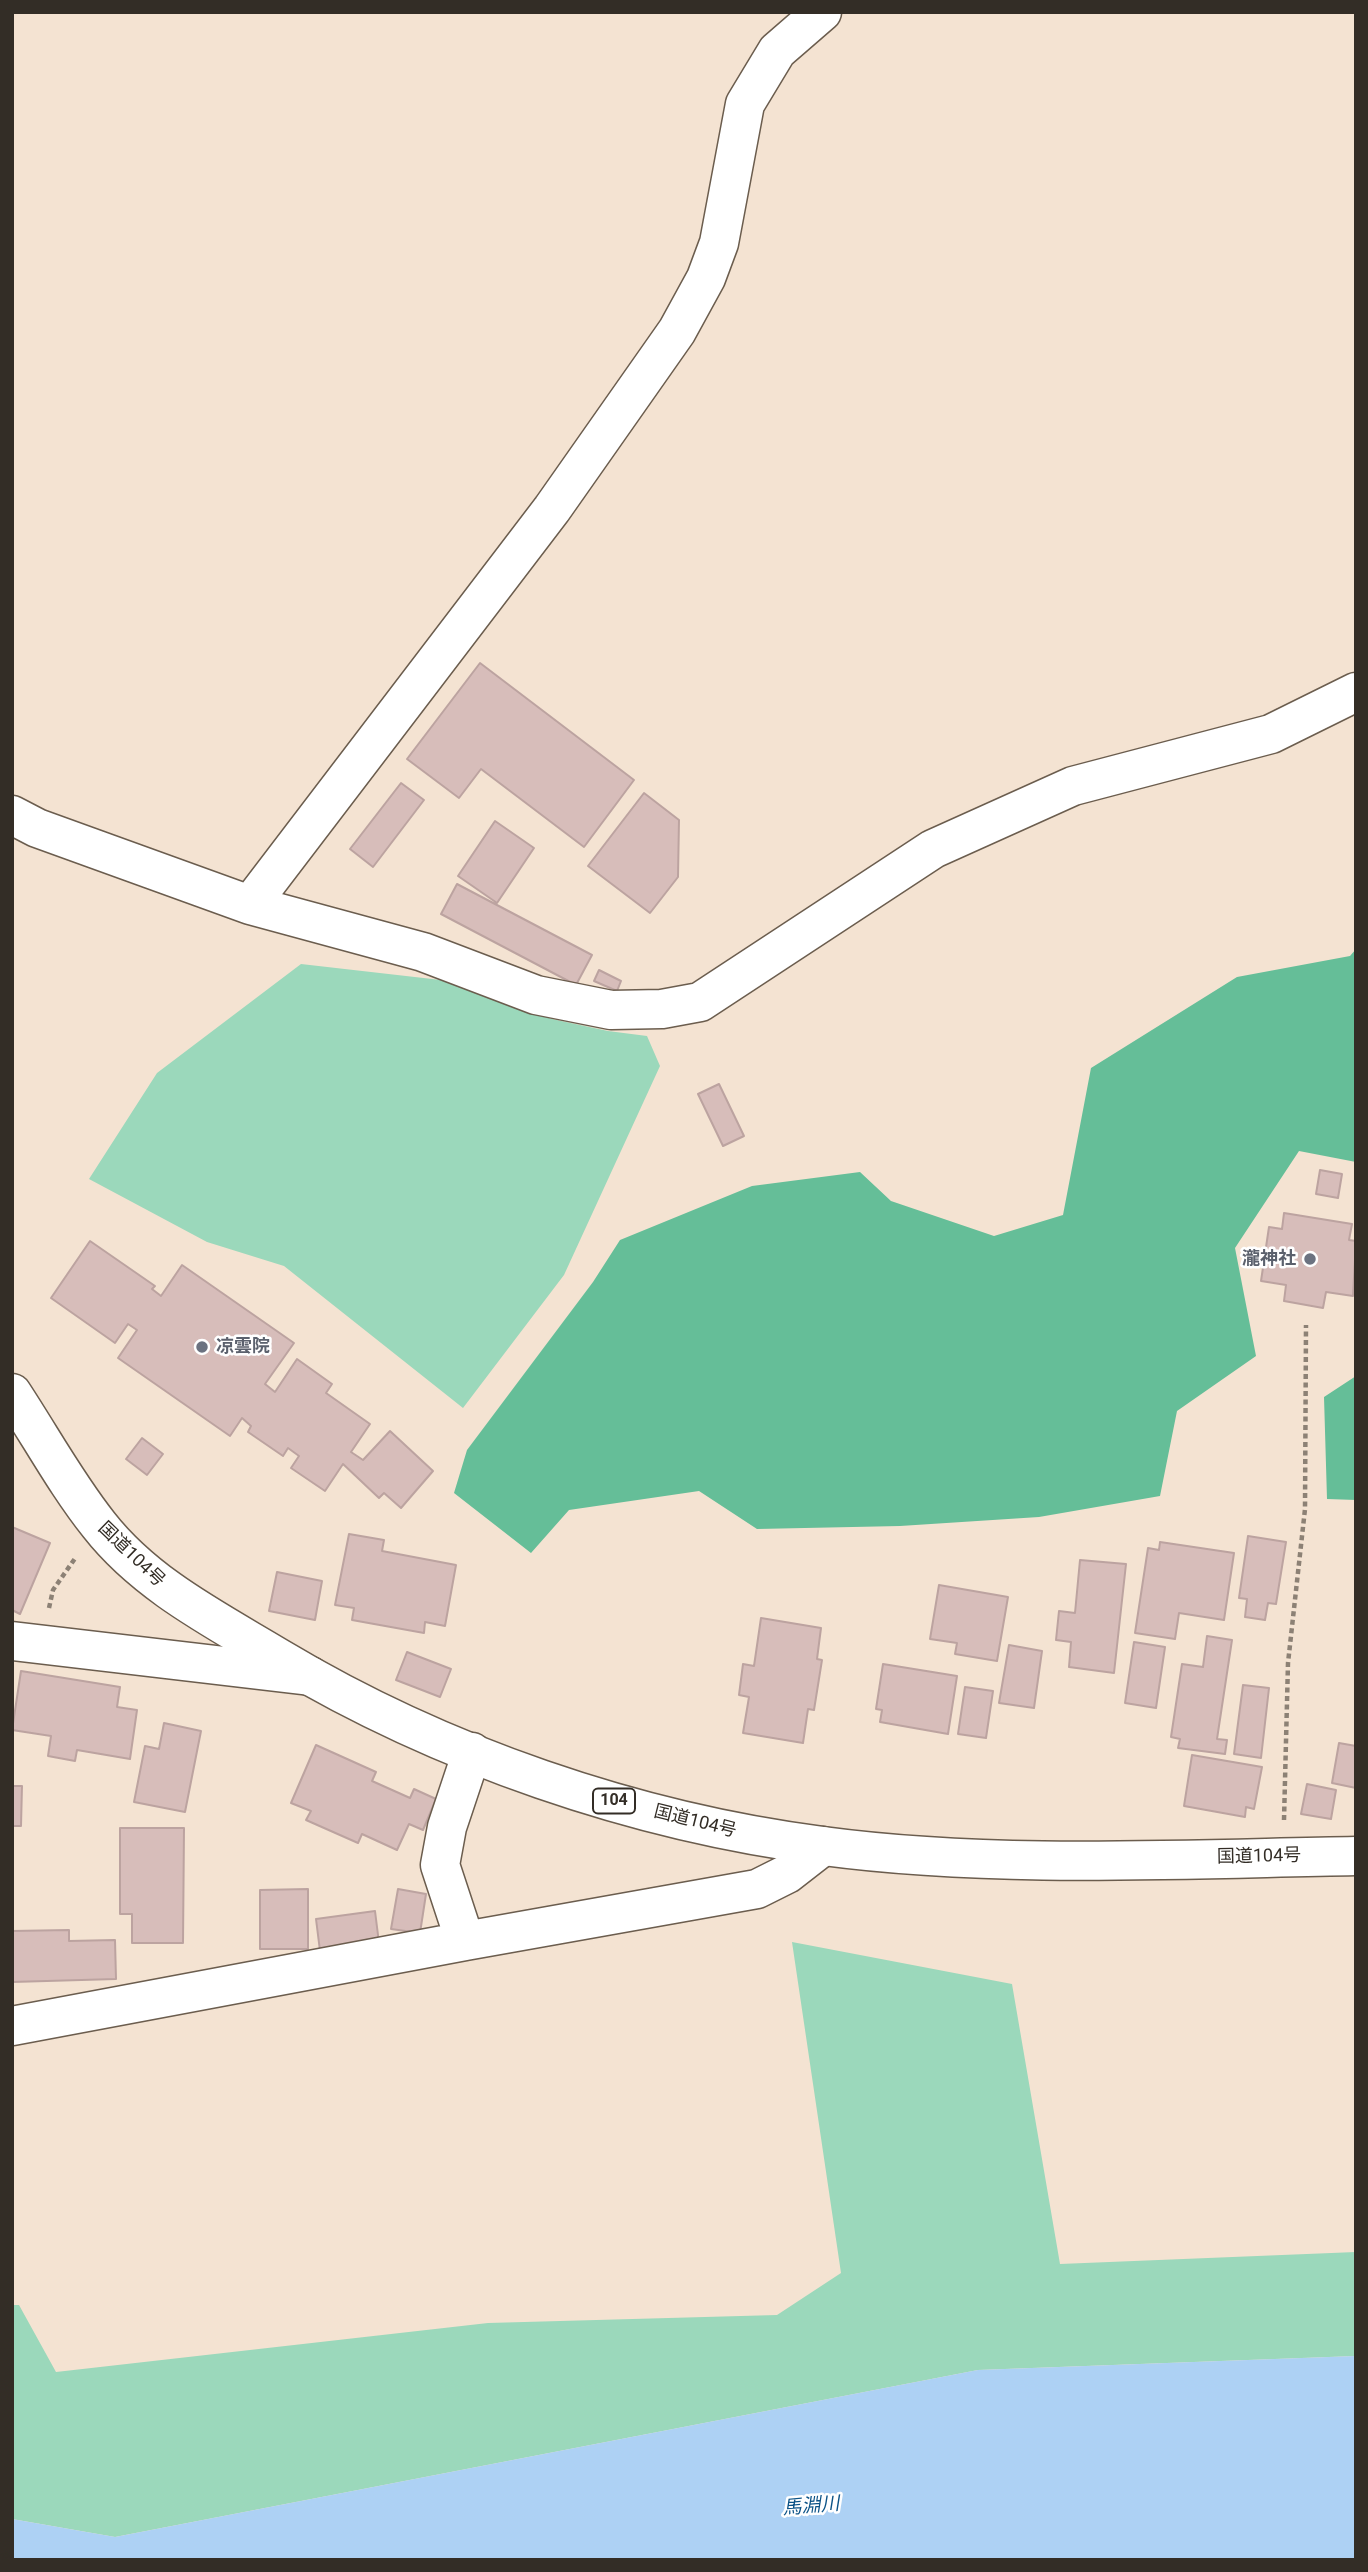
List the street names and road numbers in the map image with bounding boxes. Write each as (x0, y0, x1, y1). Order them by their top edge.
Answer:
street label: 国道104号 (93, 1518, 169, 1592)
road number: 104 (593, 1788, 635, 1814)
street label: 国道104号 (651, 1801, 739, 1843)
street label: 国道104号 (1217, 1845, 1301, 1869)

